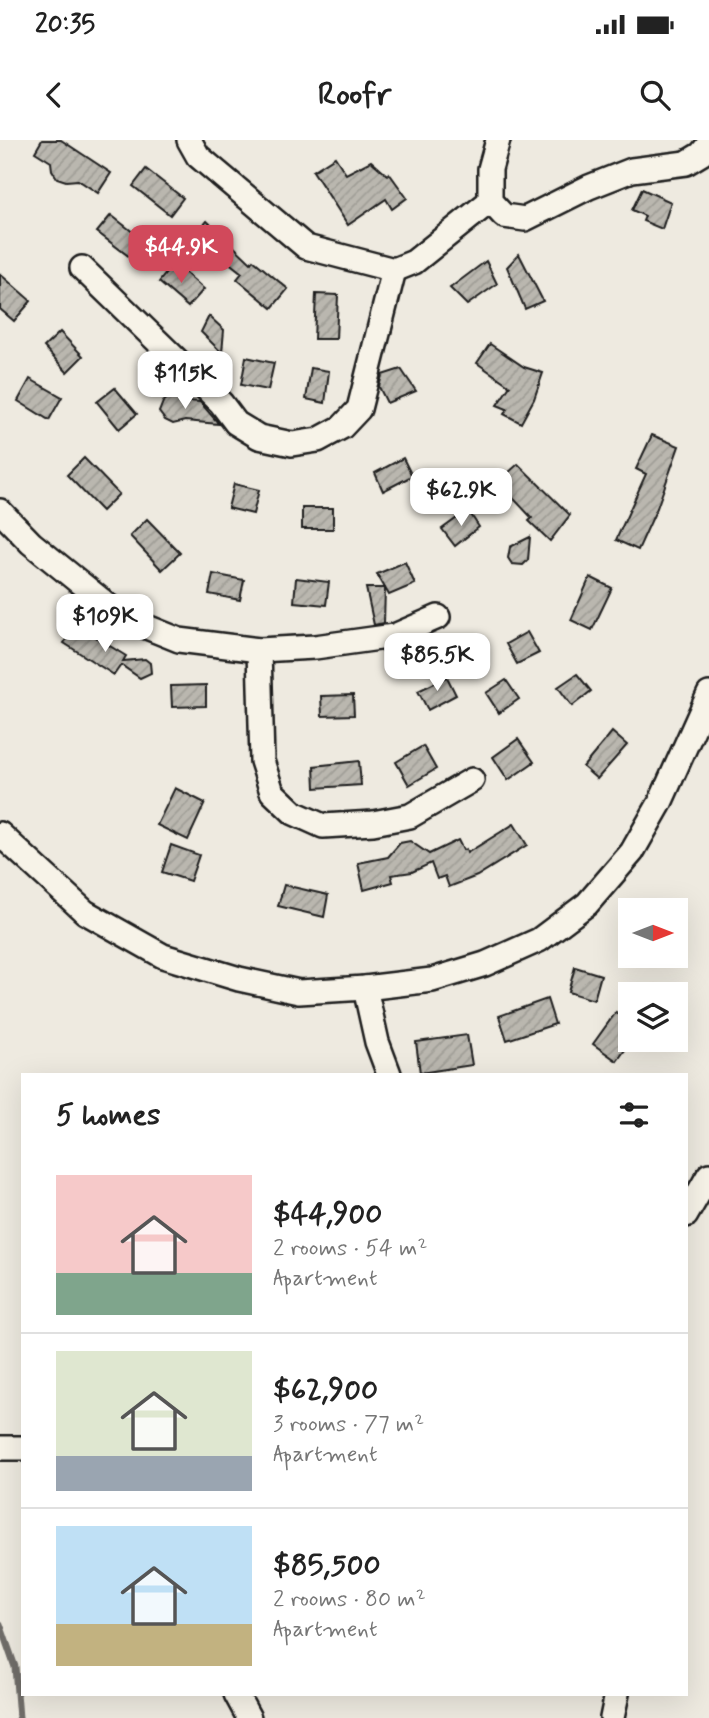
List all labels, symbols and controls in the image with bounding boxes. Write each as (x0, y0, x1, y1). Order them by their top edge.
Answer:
text: 20:35 (35, 8, 95, 42)
text: Roofr (318, 74, 391, 116)
icon: back (35, 76, 73, 114)
icon: search (636, 76, 674, 114)
pin: $44.9K (124, 226, 238, 285)
text: $44.9K (144, 233, 218, 263)
pin: $115K (136, 352, 234, 411)
text: $115K (154, 359, 216, 389)
pin: $62.9K (404, 468, 518, 528)
text: $62.9K (426, 476, 496, 506)
pin: $109K (56, 594, 154, 654)
text: $109K (72, 602, 138, 632)
pin: $85.5K (380, 634, 494, 693)
text: $85.5K (400, 641, 474, 671)
north arrow (618, 898, 688, 968)
map controls (618, 898, 688, 1052)
button: layers (618, 982, 688, 1052)
text: 5 homes (56, 1096, 161, 1135)
icon: filters (615, 1096, 653, 1134)
text: $44,900 (273, 1195, 383, 1234)
icon: home (112, 1203, 196, 1287)
text: 2 rooms · 54 m² (273, 1234, 427, 1264)
text: Apartment (273, 1264, 378, 1294)
text: $62,900 (273, 1371, 378, 1410)
icon: home (112, 1379, 196, 1463)
text: 3 rooms · 77 m² (273, 1410, 424, 1440)
text: Apartment (273, 1440, 378, 1470)
text: $85,500 (273, 1546, 381, 1585)
icon: home (112, 1554, 196, 1638)
text: 2 rooms · 80 m² (273, 1585, 426, 1615)
text: Apartment (273, 1615, 378, 1645)

